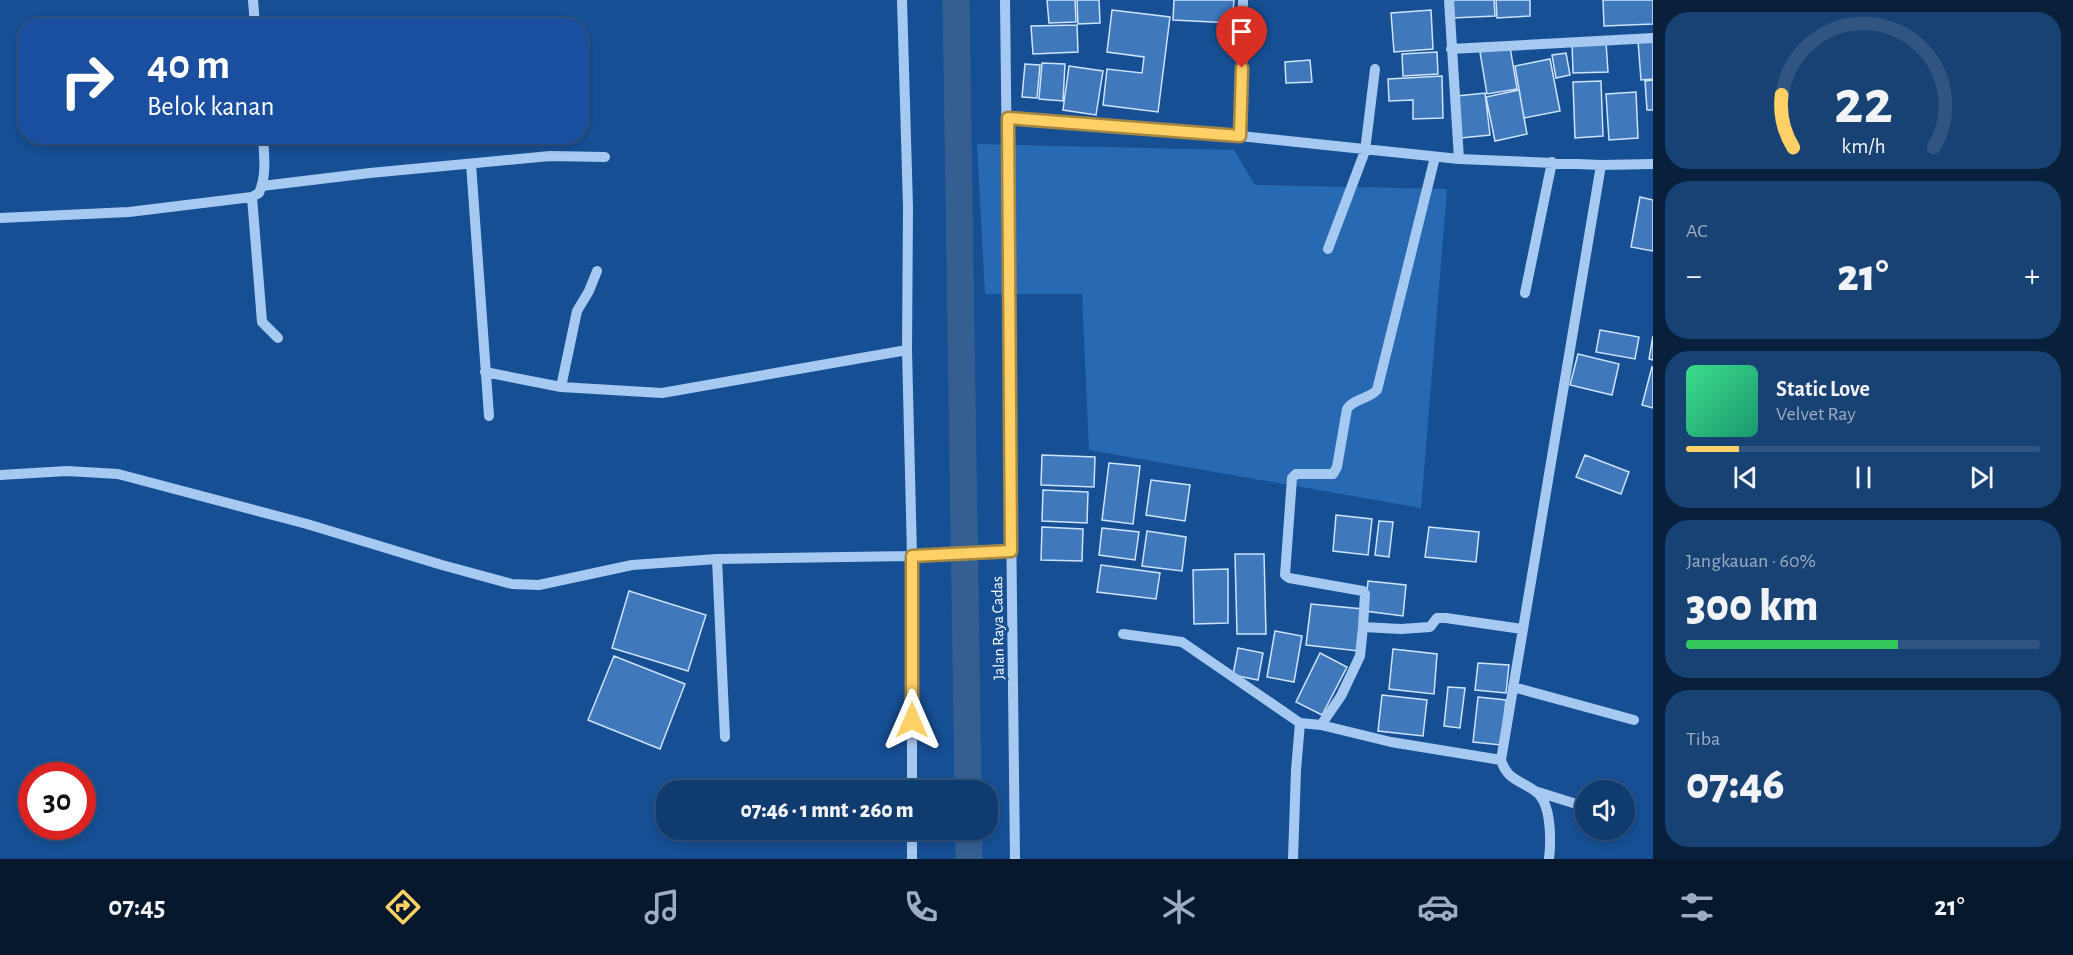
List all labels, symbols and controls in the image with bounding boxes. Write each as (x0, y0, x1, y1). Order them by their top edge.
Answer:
pin (1216, 6, 1267, 68)
icon: arrive (1225, 15, 1258, 48)
icon: right (48, 42, 126, 120)
text: 40 m (147, 44, 230, 86)
text: 22 (1834, 72, 1892, 134)
text: Belok kanan (147, 93, 274, 120)
text: km/h (1841, 136, 1885, 157)
text: AC (1686, 221, 1708, 241)
text: 21° (1837, 254, 1889, 299)
text: − (1686, 260, 1702, 293)
text: + (2024, 260, 2040, 293)
text: Static Love (1776, 378, 1870, 400)
text: Velvet Ray (1776, 404, 1856, 424)
icon: previous (1729, 461, 1762, 494)
icon: pause (1847, 461, 1880, 494)
icon: next (1965, 461, 1998, 494)
text: Jangkauan · 60% (1686, 551, 1816, 571)
street label: Jalan Raya Cadas (989, 576, 1008, 680)
text: 300 km (1686, 584, 1818, 629)
position arrow (880, 688, 944, 752)
text: Tiba (1686, 729, 1720, 749)
speed limit sign: 30 (18, 762, 96, 840)
text: 07:46 (1686, 762, 1785, 807)
map controls (1575, 780, 1635, 840)
button: sound (1575, 780, 1635, 840)
text: 07:46 · 1 mnt · 260 m (740, 799, 914, 821)
icon: directions (382, 886, 424, 928)
icon: music (641, 886, 683, 928)
icon: phone (900, 886, 942, 928)
icon: climate (1158, 886, 1200, 928)
icon: car (1417, 886, 1459, 928)
icon: filters (1676, 886, 1718, 928)
text: 07:45 (108, 893, 166, 920)
text: 21° (1934, 893, 1965, 920)

